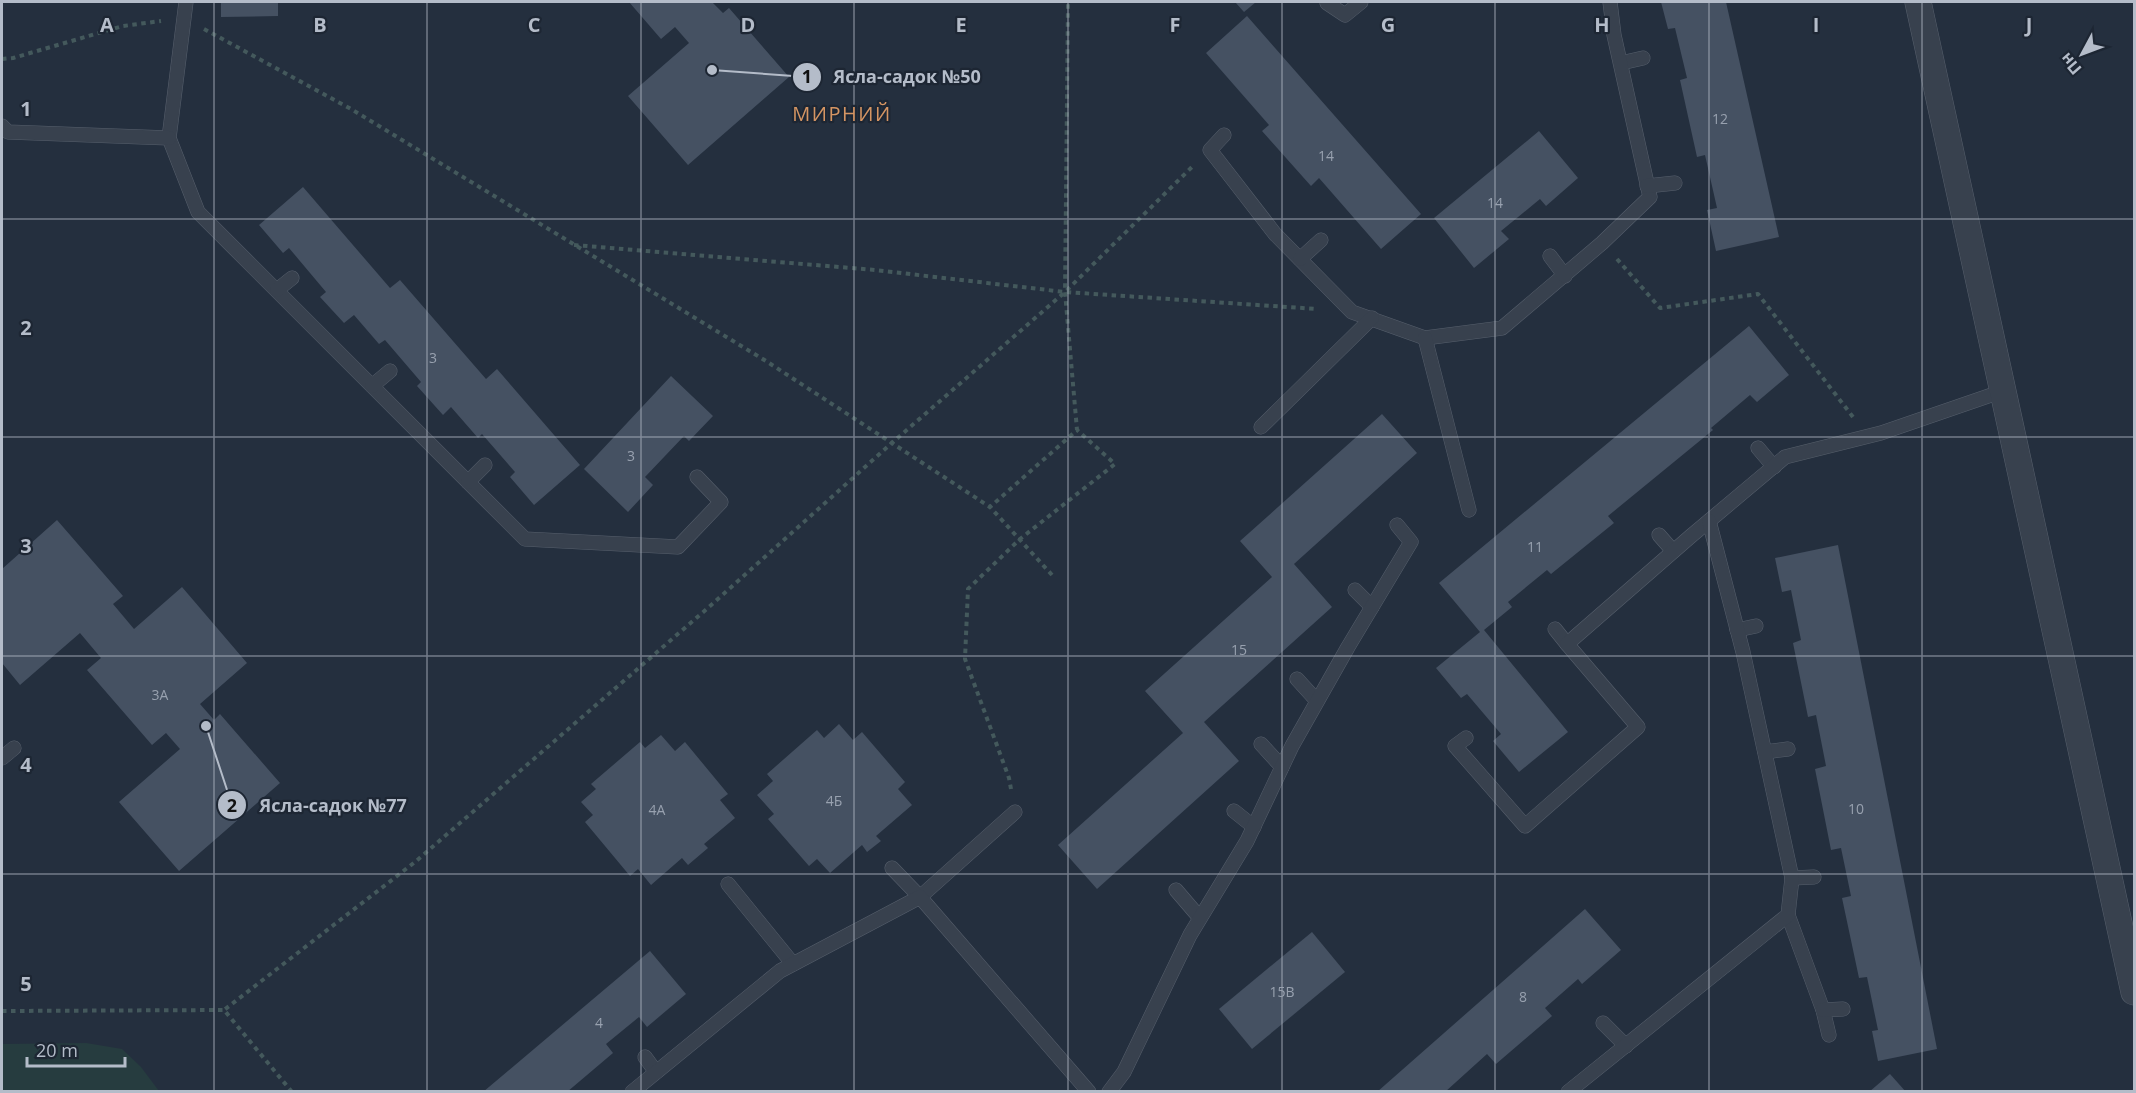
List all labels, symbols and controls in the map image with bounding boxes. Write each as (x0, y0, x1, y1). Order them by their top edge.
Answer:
text: A (100, 11, 114, 38)
text: B (313, 11, 327, 38)
text: C (528, 11, 541, 38)
text: D (741, 11, 755, 38)
text: E (955, 11, 967, 38)
text: F (1170, 11, 1180, 38)
text: G (1381, 11, 1395, 38)
text: H (1594, 11, 1610, 38)
text: I (1813, 11, 1819, 38)
text: J (2024, 11, 2032, 38)
north arrow (2052, 24, 2112, 84)
text: Пн (2055, 48, 2086, 80)
callout: Ясла-садок №50 (792, 59, 993, 95)
text: 1 (802, 64, 812, 88)
text: Ясла-садок №50 (832, 64, 981, 88)
text: 1 (20, 95, 32, 122)
district label: МИРНИЙ (792, 100, 892, 127)
house number: 12 (1712, 109, 1728, 128)
house number: 14 (1318, 146, 1334, 165)
house number: 14 (1487, 193, 1503, 212)
text: 2 (20, 314, 32, 341)
house number: 3 (429, 348, 437, 367)
house number: 3 (627, 446, 635, 465)
text: 3 (20, 532, 32, 559)
house number: 11 (1527, 537, 1543, 556)
house number: 15 (1231, 640, 1247, 659)
house number: 3А (152, 685, 169, 704)
text: 4 (20, 751, 32, 778)
callout: Ясла-садок №77 (217, 787, 418, 823)
house number: 4Б (826, 791, 842, 810)
text: 2 (227, 793, 237, 817)
text: Ясла-садок №77 (258, 793, 407, 817)
house number: 10 (1848, 799, 1864, 818)
house number: 4А (649, 800, 666, 819)
text: 5 (20, 970, 32, 997)
house number: 15В (1269, 982, 1295, 1001)
house number: 8 (1519, 987, 1527, 1006)
house number: 4 (595, 1013, 603, 1032)
scale bar (27, 1030, 124, 1068)
text: 20 m (36, 1038, 78, 1062)

